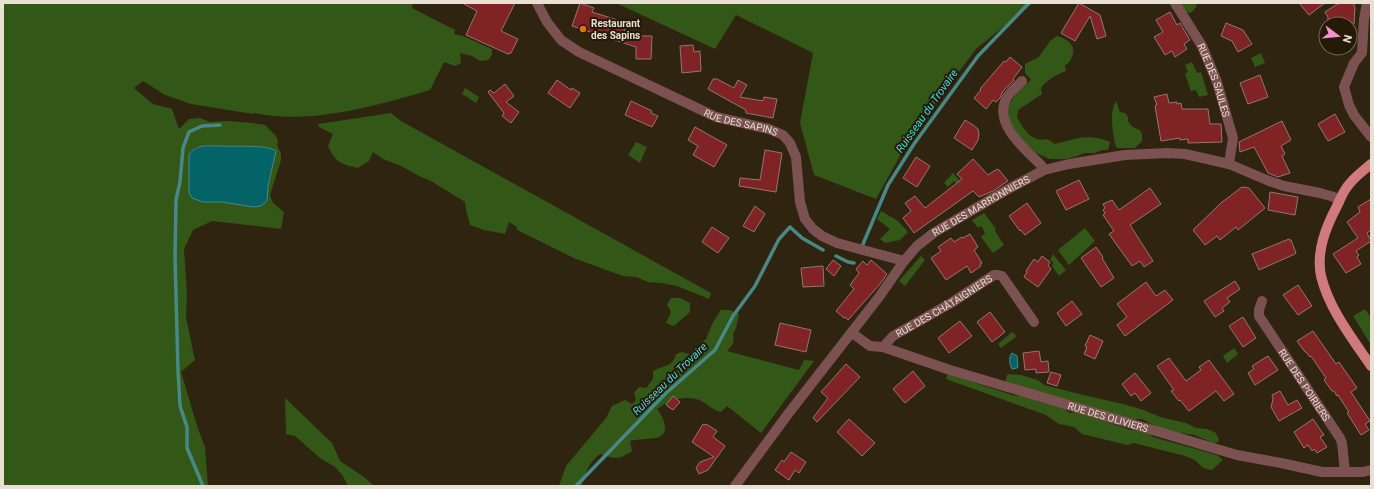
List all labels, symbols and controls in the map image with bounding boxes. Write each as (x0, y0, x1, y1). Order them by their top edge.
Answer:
north arrow (1318, 16, 1358, 56)
place label: Restaurant des Sapins (591, 18, 641, 41)
marker: Restaurant des Sapins (578, 24, 588, 34)
text: N (1340, 33, 1354, 44)
street label: RUE DES SAULES (1196, 42, 1232, 118)
water label: Ruisseau du Trovaire (893, 67, 961, 155)
street label: RUE DES SAPINS (702, 107, 780, 138)
street label: RUE DES MARRONNIERS (930, 173, 1032, 238)
street label: RUE DES CHÂTAIGNIERS (894, 272, 994, 339)
water label: Ruisseau du Trovaire (630, 340, 710, 418)
street label: RUE DES POIRIERS (1277, 347, 1333, 423)
street label: RUE DES OLIVIERS (1067, 400, 1150, 434)

